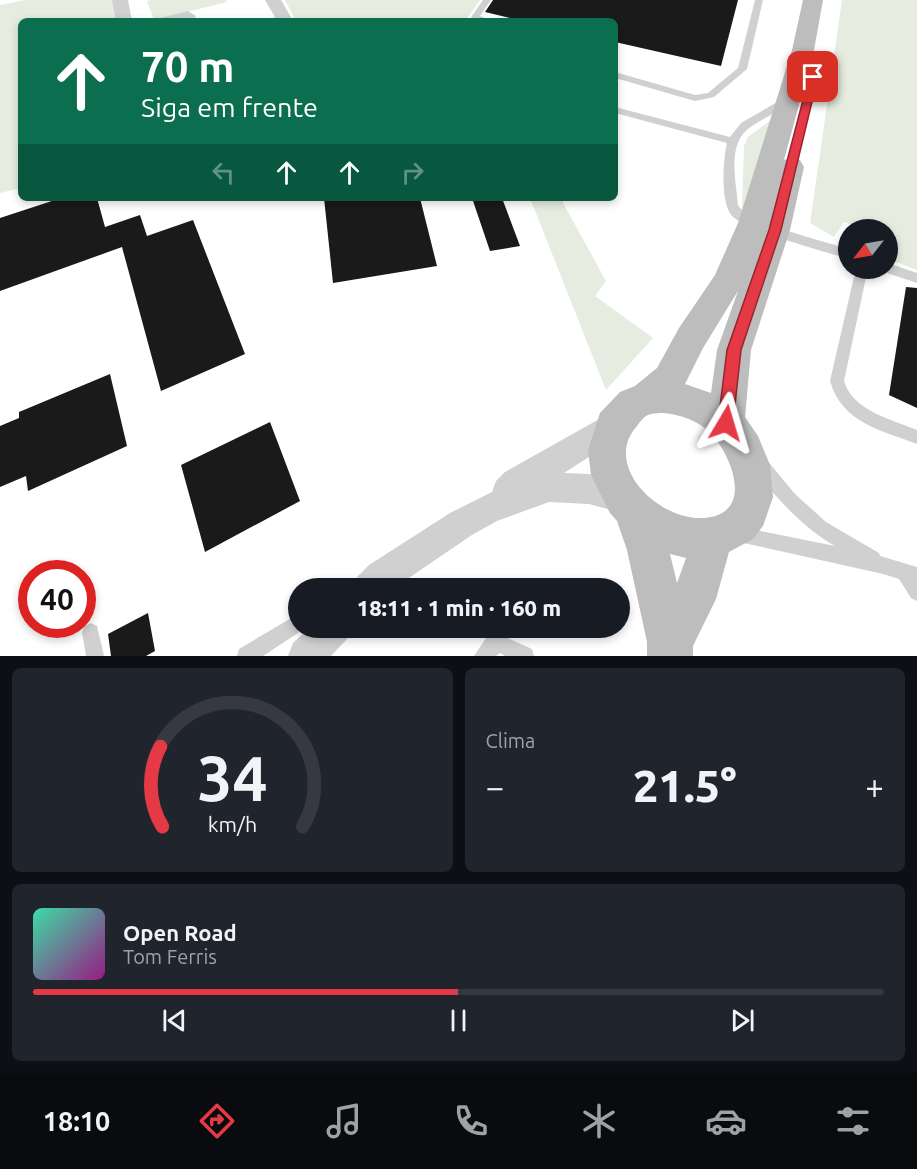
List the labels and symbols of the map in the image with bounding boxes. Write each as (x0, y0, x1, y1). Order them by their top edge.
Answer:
pin (787, 51, 838, 102)
north arrow (838, 219, 898, 279)
position arrow (694, 391, 758, 455)
speed limit sign: 40 (18, 560, 96, 638)

